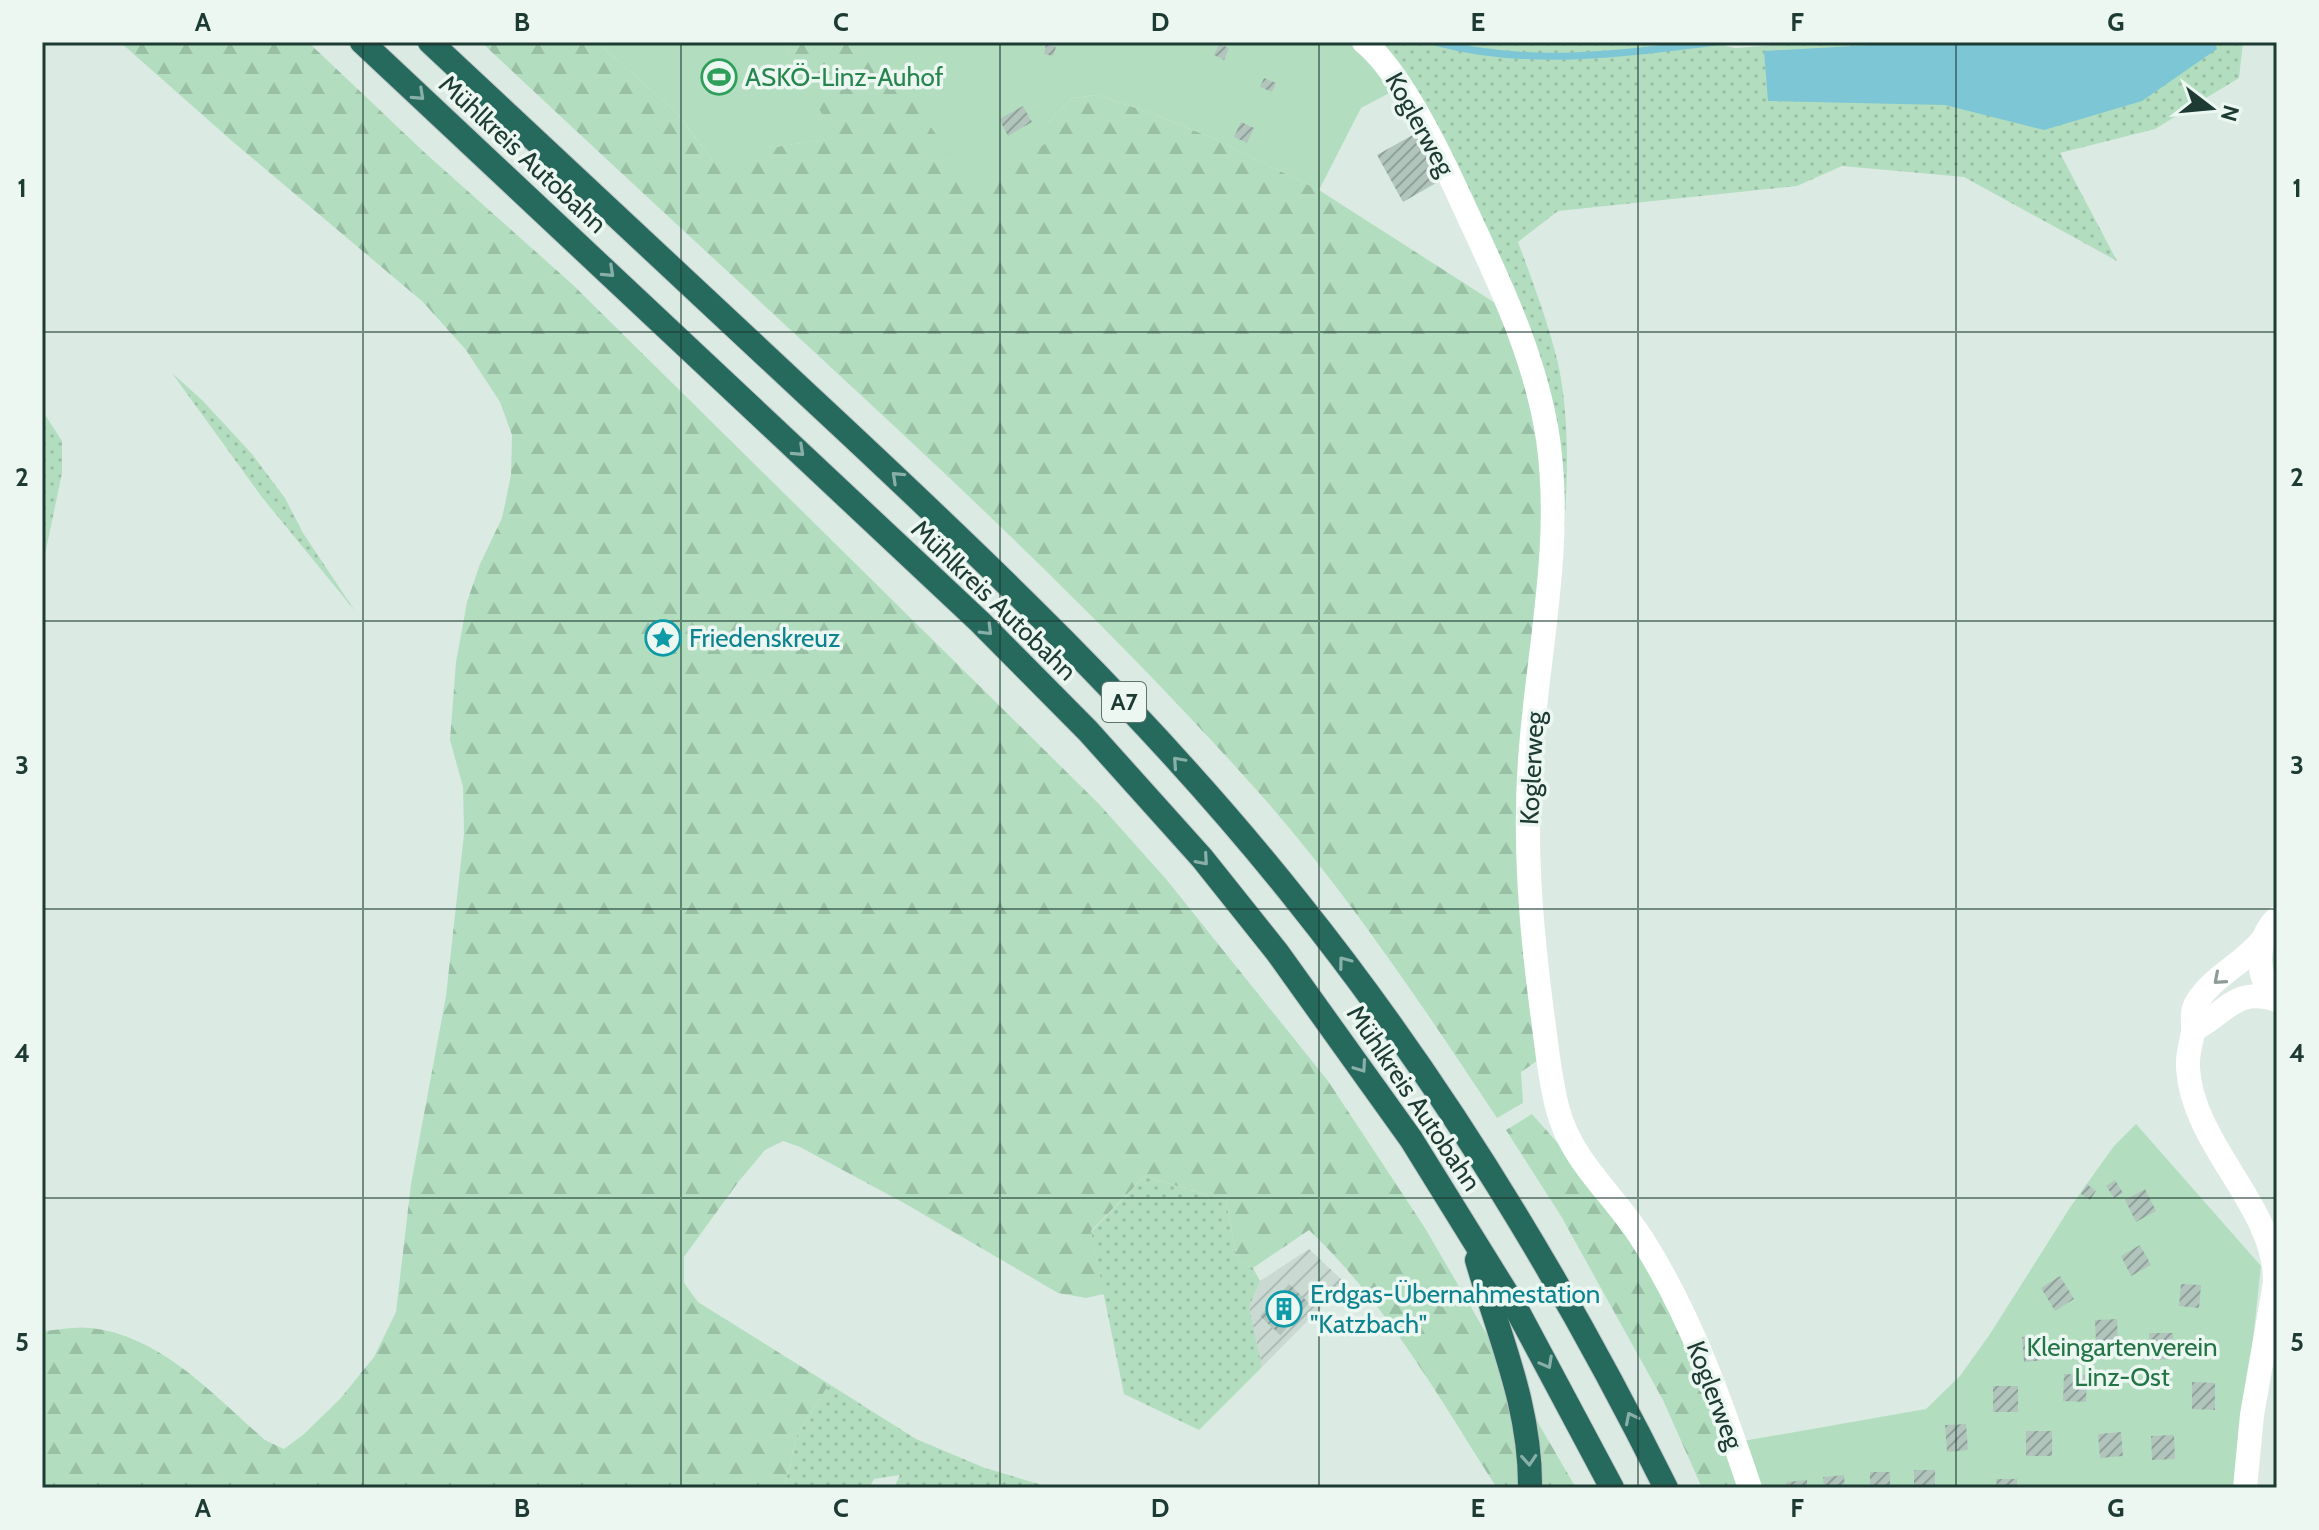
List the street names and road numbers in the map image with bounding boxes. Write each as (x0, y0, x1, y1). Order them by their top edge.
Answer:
street label: Koglerweg (1378, 67, 1462, 182)
street label: Mühlkreis Autobahn (433, 68, 613, 240)
street label: Mühlkreis Autobahn (905, 513, 1083, 687)
road number: A7 (1102, 682, 1146, 722)
street label: Koglerweg (1513, 709, 1551, 826)
street label: Mühlkreis Autobahn (1340, 999, 1488, 1197)
street label: Koglerweg (1680, 1336, 1751, 1455)

